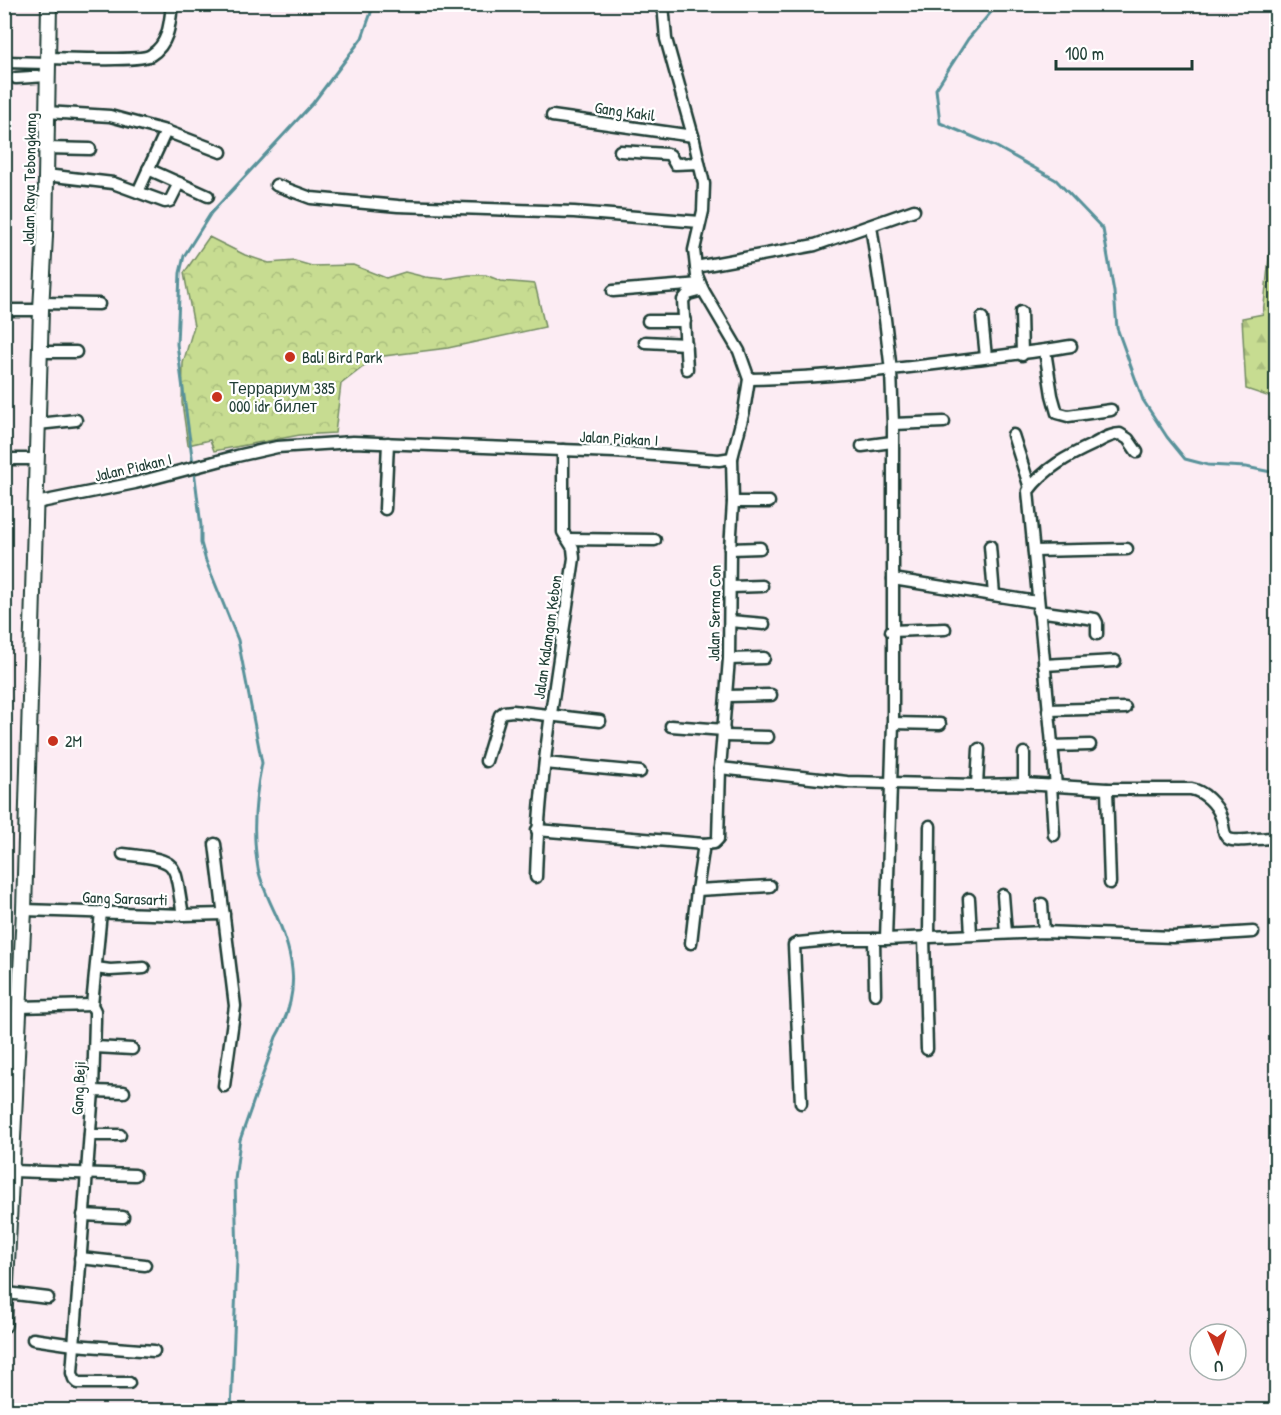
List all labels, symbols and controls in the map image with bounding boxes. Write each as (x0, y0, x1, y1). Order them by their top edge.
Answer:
scale bar (1056, 33, 1192, 71)
text: 100 m (1065, 41, 1104, 66)
street label: Gang Kakil (593, 96, 658, 126)
street label: Jalan Raya Tebongkang (17, 113, 41, 245)
place label: Bali Bird Park (302, 346, 383, 368)
marker: Bali Bird Park (283, 350, 297, 364)
place label: Террариум 385 000 idr билет (229, 377, 335, 417)
marker: Террариум 385 000 idr билет (210, 390, 224, 404)
street label: Jalan Piakan I (579, 425, 659, 451)
street label: Jalan Piakan I (92, 447, 174, 487)
street label: Jalan Serma Con (702, 564, 726, 662)
street label: Jalan Kalangan Kebon (527, 573, 567, 701)
place label: 2M (65, 730, 82, 752)
marker: 2M (46, 734, 60, 748)
street label: Gang Sarasarti (82, 886, 168, 910)
street label: Gang Beji (66, 1061, 90, 1115)
north arrow (1188, 1322, 1248, 1382)
text: U (1214, 1356, 1224, 1378)

